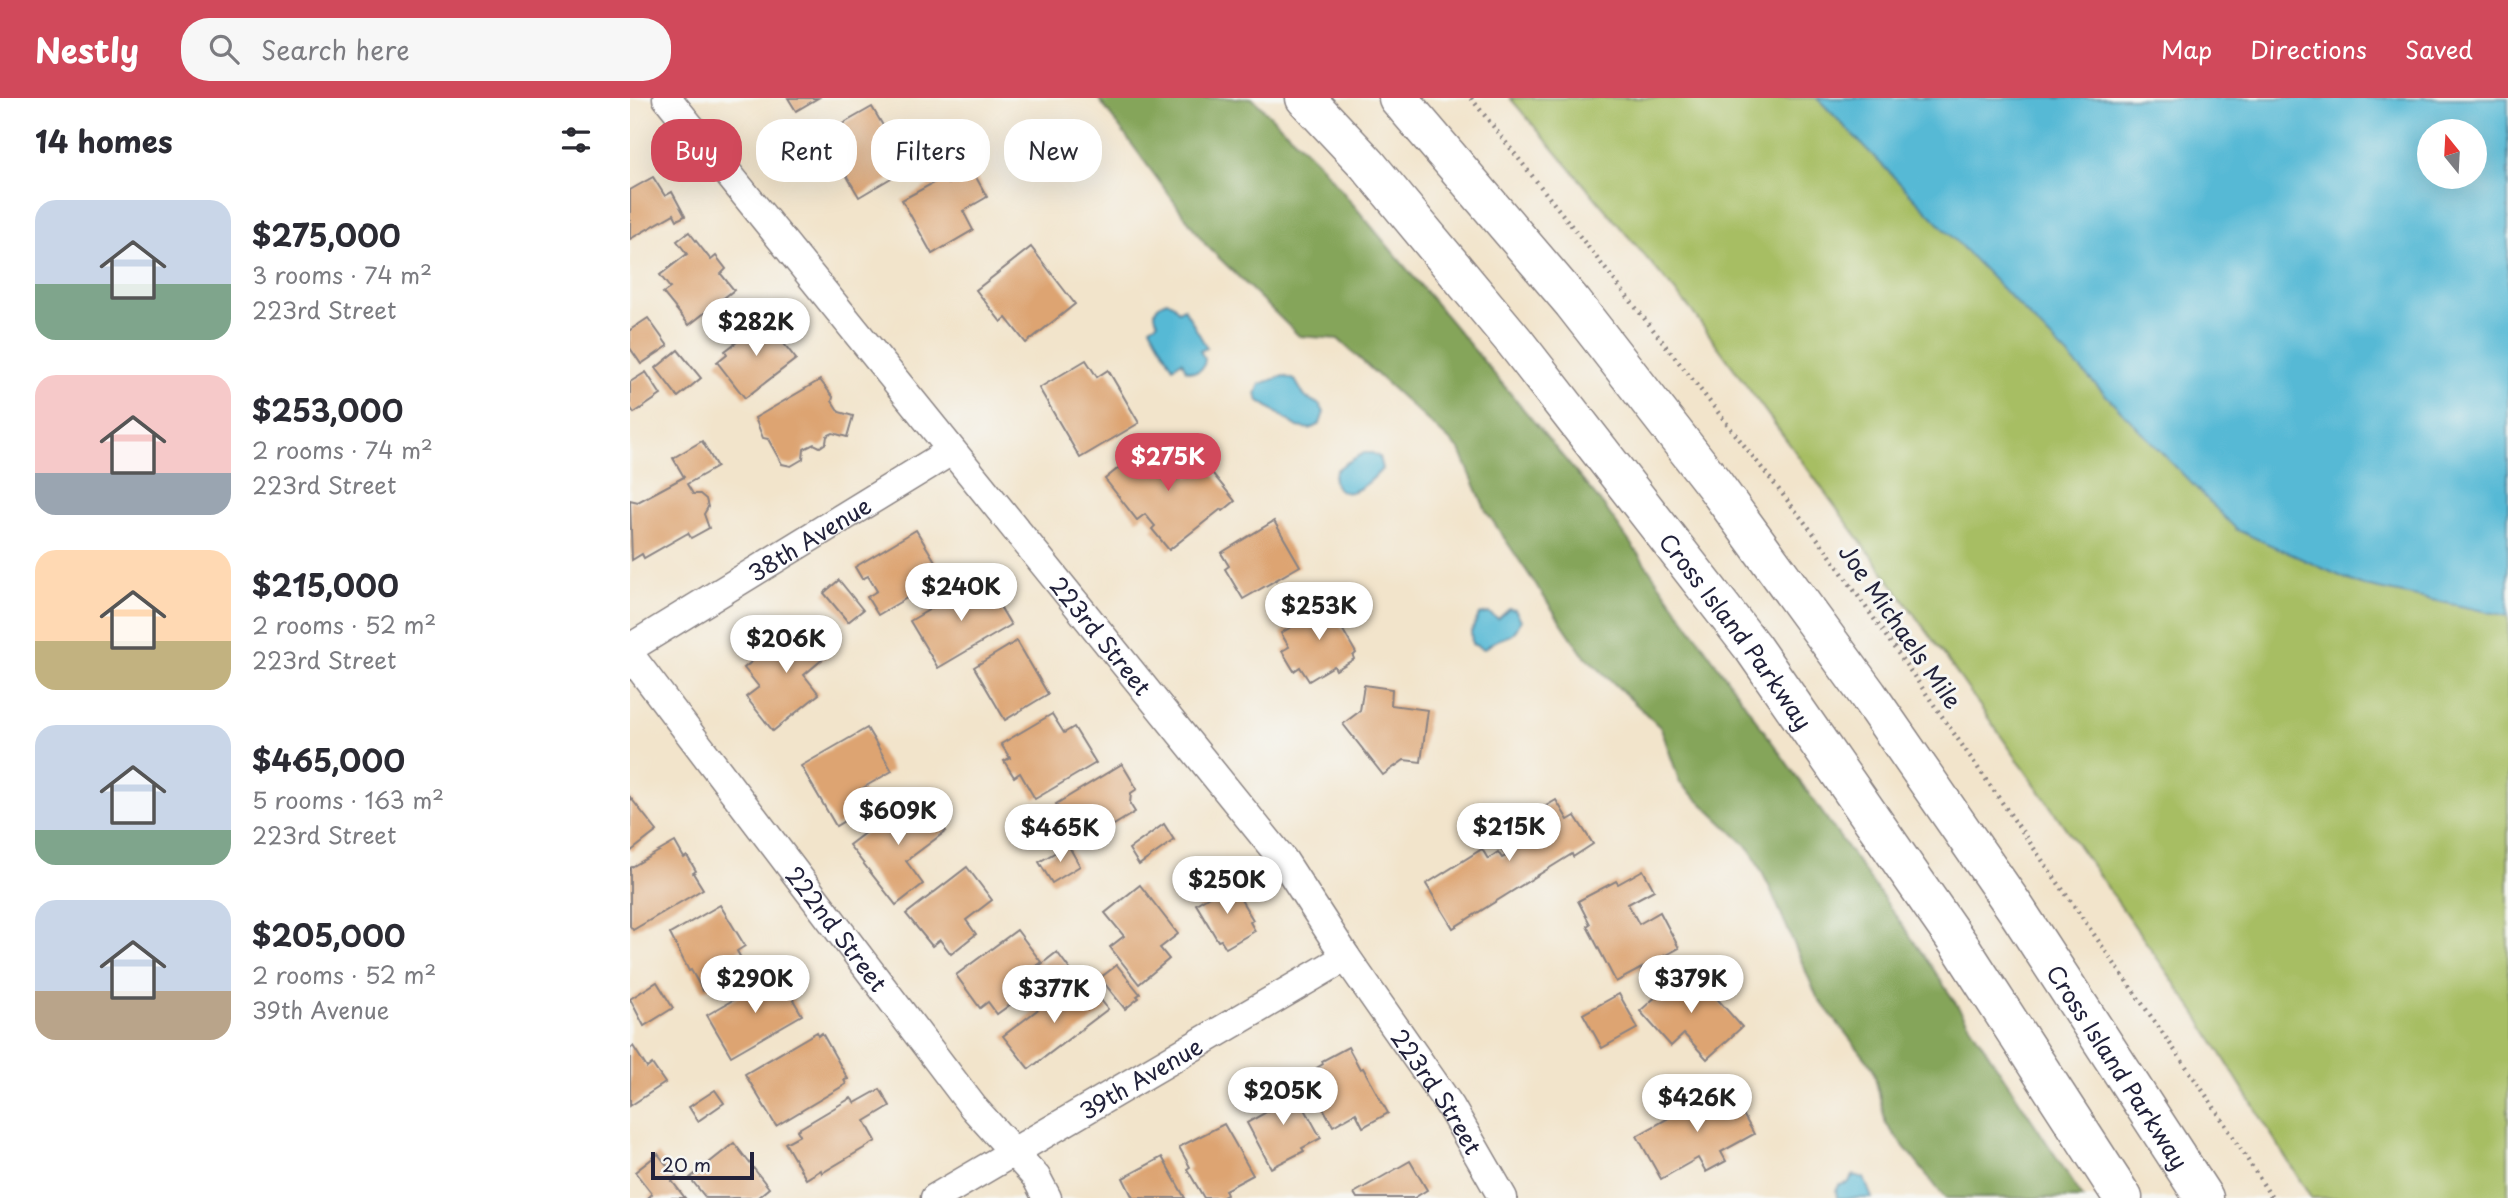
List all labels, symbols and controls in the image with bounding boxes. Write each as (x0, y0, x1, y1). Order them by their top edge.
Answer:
search box (181, 18, 671, 81)
text: Nestly (35, 24, 139, 74)
icon: search (205, 30, 243, 68)
text: Search here (261, 30, 410, 69)
text: Map (2161, 31, 2212, 67)
text: Directions (2250, 31, 2367, 67)
text: Saved (2405, 31, 2473, 67)
text: 14 homes (35, 118, 173, 163)
chip: Buy (651, 119, 742, 182)
chip: Rent (756, 119, 857, 182)
chip: Filters (871, 119, 990, 182)
chip: New (1004, 119, 1102, 182)
north arrow (2417, 119, 2487, 189)
map controls (2417, 119, 2487, 189)
icon: filters (557, 121, 595, 159)
text: $275,000 (252, 212, 401, 257)
icon: home (91, 228, 175, 312)
text: 3 rooms · 74 m² (252, 257, 432, 292)
text: 223rd Street (252, 292, 397, 327)
pin: $282K (707, 299, 805, 358)
text: $282K (718, 303, 794, 338)
text: $253,000 (252, 387, 403, 432)
icon: home (91, 403, 175, 487)
text: 2 rooms · 74 m² (252, 432, 433, 467)
pin: $275K (1119, 434, 1217, 493)
text: $275K (1131, 438, 1205, 473)
text: 223rd Street (252, 467, 397, 502)
street label: 38th Avenue (741, 487, 877, 589)
street label: Cross Island Parkway (1652, 525, 1822, 736)
street label: Joe Michaels Mile (1831, 536, 1971, 716)
text: $215,000 (252, 562, 399, 607)
pin: $240K (912, 564, 1010, 623)
text: $240K (921, 568, 1001, 603)
street label: 223rd Street (1042, 568, 1161, 703)
icon: home (91, 578, 175, 662)
pin: $253K (1270, 582, 1368, 642)
text: $253K (1281, 587, 1357, 622)
text: 2 rooms · 52 m² (252, 607, 436, 642)
pin: $206K (737, 616, 835, 675)
text: $206K (746, 620, 826, 655)
text: 223rd Street (252, 642, 397, 677)
text: $465,000 (252, 737, 405, 782)
icon: home (91, 753, 175, 837)
text: 5 rooms · 163 m² (252, 782, 444, 817)
pin: $609K (849, 788, 947, 847)
text: $609K (859, 792, 937, 827)
pin: $465K (1011, 804, 1109, 864)
pin: $215K (1460, 804, 1558, 863)
text: $215K (1473, 808, 1545, 843)
text: $465K (1021, 809, 1099, 844)
text: 223rd Street (252, 817, 397, 852)
pin: $250K (1178, 856, 1276, 916)
street label: 222nd Street (778, 858, 896, 998)
text: $250K (1188, 861, 1266, 896)
text: $205,000 (252, 912, 406, 957)
icon: home (91, 928, 175, 1012)
pin: $290K (706, 956, 804, 1015)
pin: $379K (1642, 956, 1740, 1015)
text: 2 rooms · 52 m² (252, 957, 436, 992)
street label: Cross Island Parkway (2039, 957, 2198, 1175)
text: $290K (717, 960, 793, 995)
text: $379K (1655, 960, 1727, 995)
pin: $377K (1005, 965, 1103, 1025)
text: $377K (1018, 970, 1090, 1005)
text: 39th Avenue (252, 992, 389, 1027)
street label: 223rd Street (1383, 1021, 1492, 1161)
street label: 39th Avenue (1072, 1028, 1208, 1127)
pin: $205K (1234, 1068, 1332, 1127)
text: $205K (1244, 1072, 1322, 1107)
pin: $426K (1648, 1074, 1746, 1134)
text: $426K (1658, 1079, 1736, 1114)
scale bar (651, 1149, 754, 1181)
text: 20 m (662, 1150, 711, 1178)

